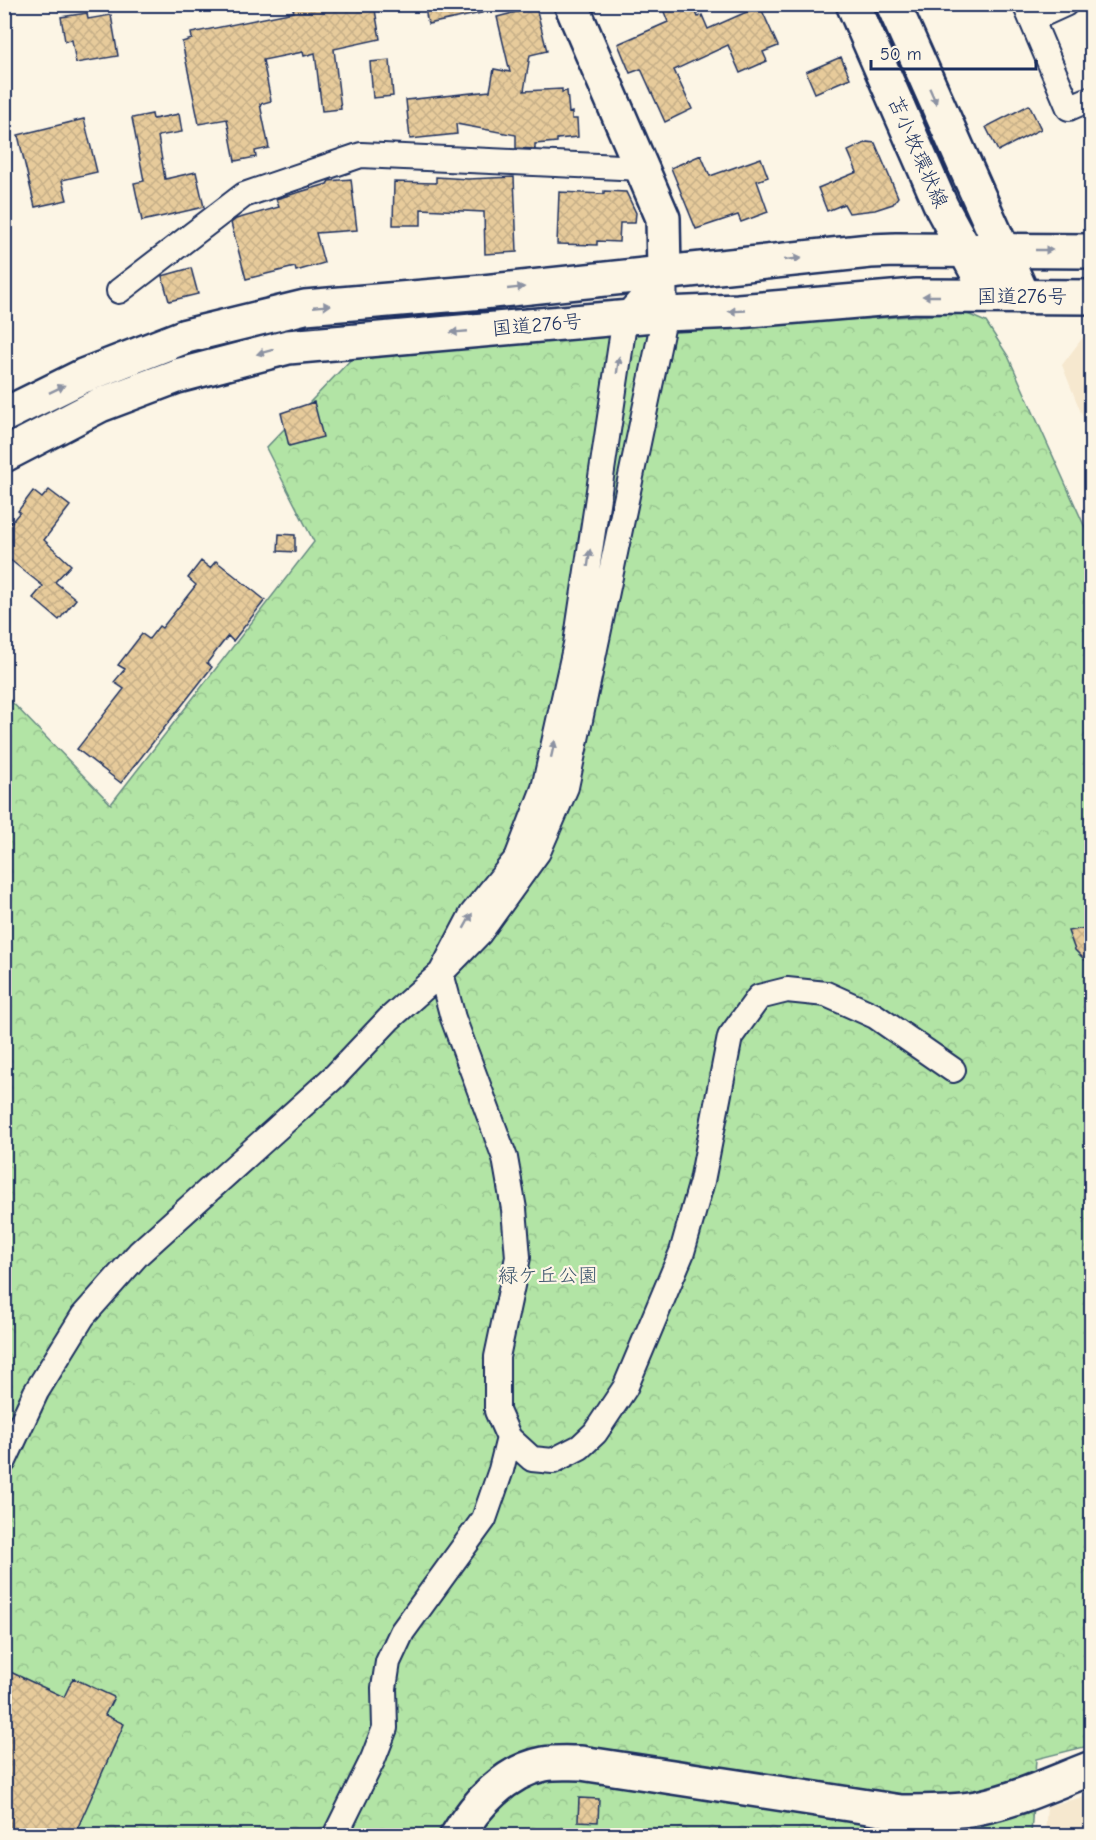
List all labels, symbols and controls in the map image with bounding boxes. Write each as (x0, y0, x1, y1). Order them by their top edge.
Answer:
scale bar (871, 33, 1036, 71)
text: 50 m (880, 44, 922, 65)
one-way arrow (928, 88, 938, 106)
street label: 苫小牧環状線 (883, 93, 953, 211)
one-way arrow (1035, 246, 1054, 255)
one-way arrow (784, 254, 803, 264)
one-way arrow (506, 283, 525, 293)
street label: 国道276号 (977, 285, 1067, 308)
one-way arrow (922, 291, 941, 301)
one-way arrow (312, 301, 331, 311)
one-way arrow (727, 306, 746, 315)
street label: 国道276号 (491, 310, 583, 340)
one-way arrow (449, 327, 468, 337)
one-way arrow (256, 348, 274, 358)
one-way arrow (614, 355, 623, 374)
one-way arrow (48, 384, 65, 394)
one-way arrow (585, 548, 594, 567)
one-way arrow (549, 739, 558, 758)
one-way arrow (463, 912, 473, 929)
park label: 緑ケ丘公園 (498, 1264, 598, 1287)

